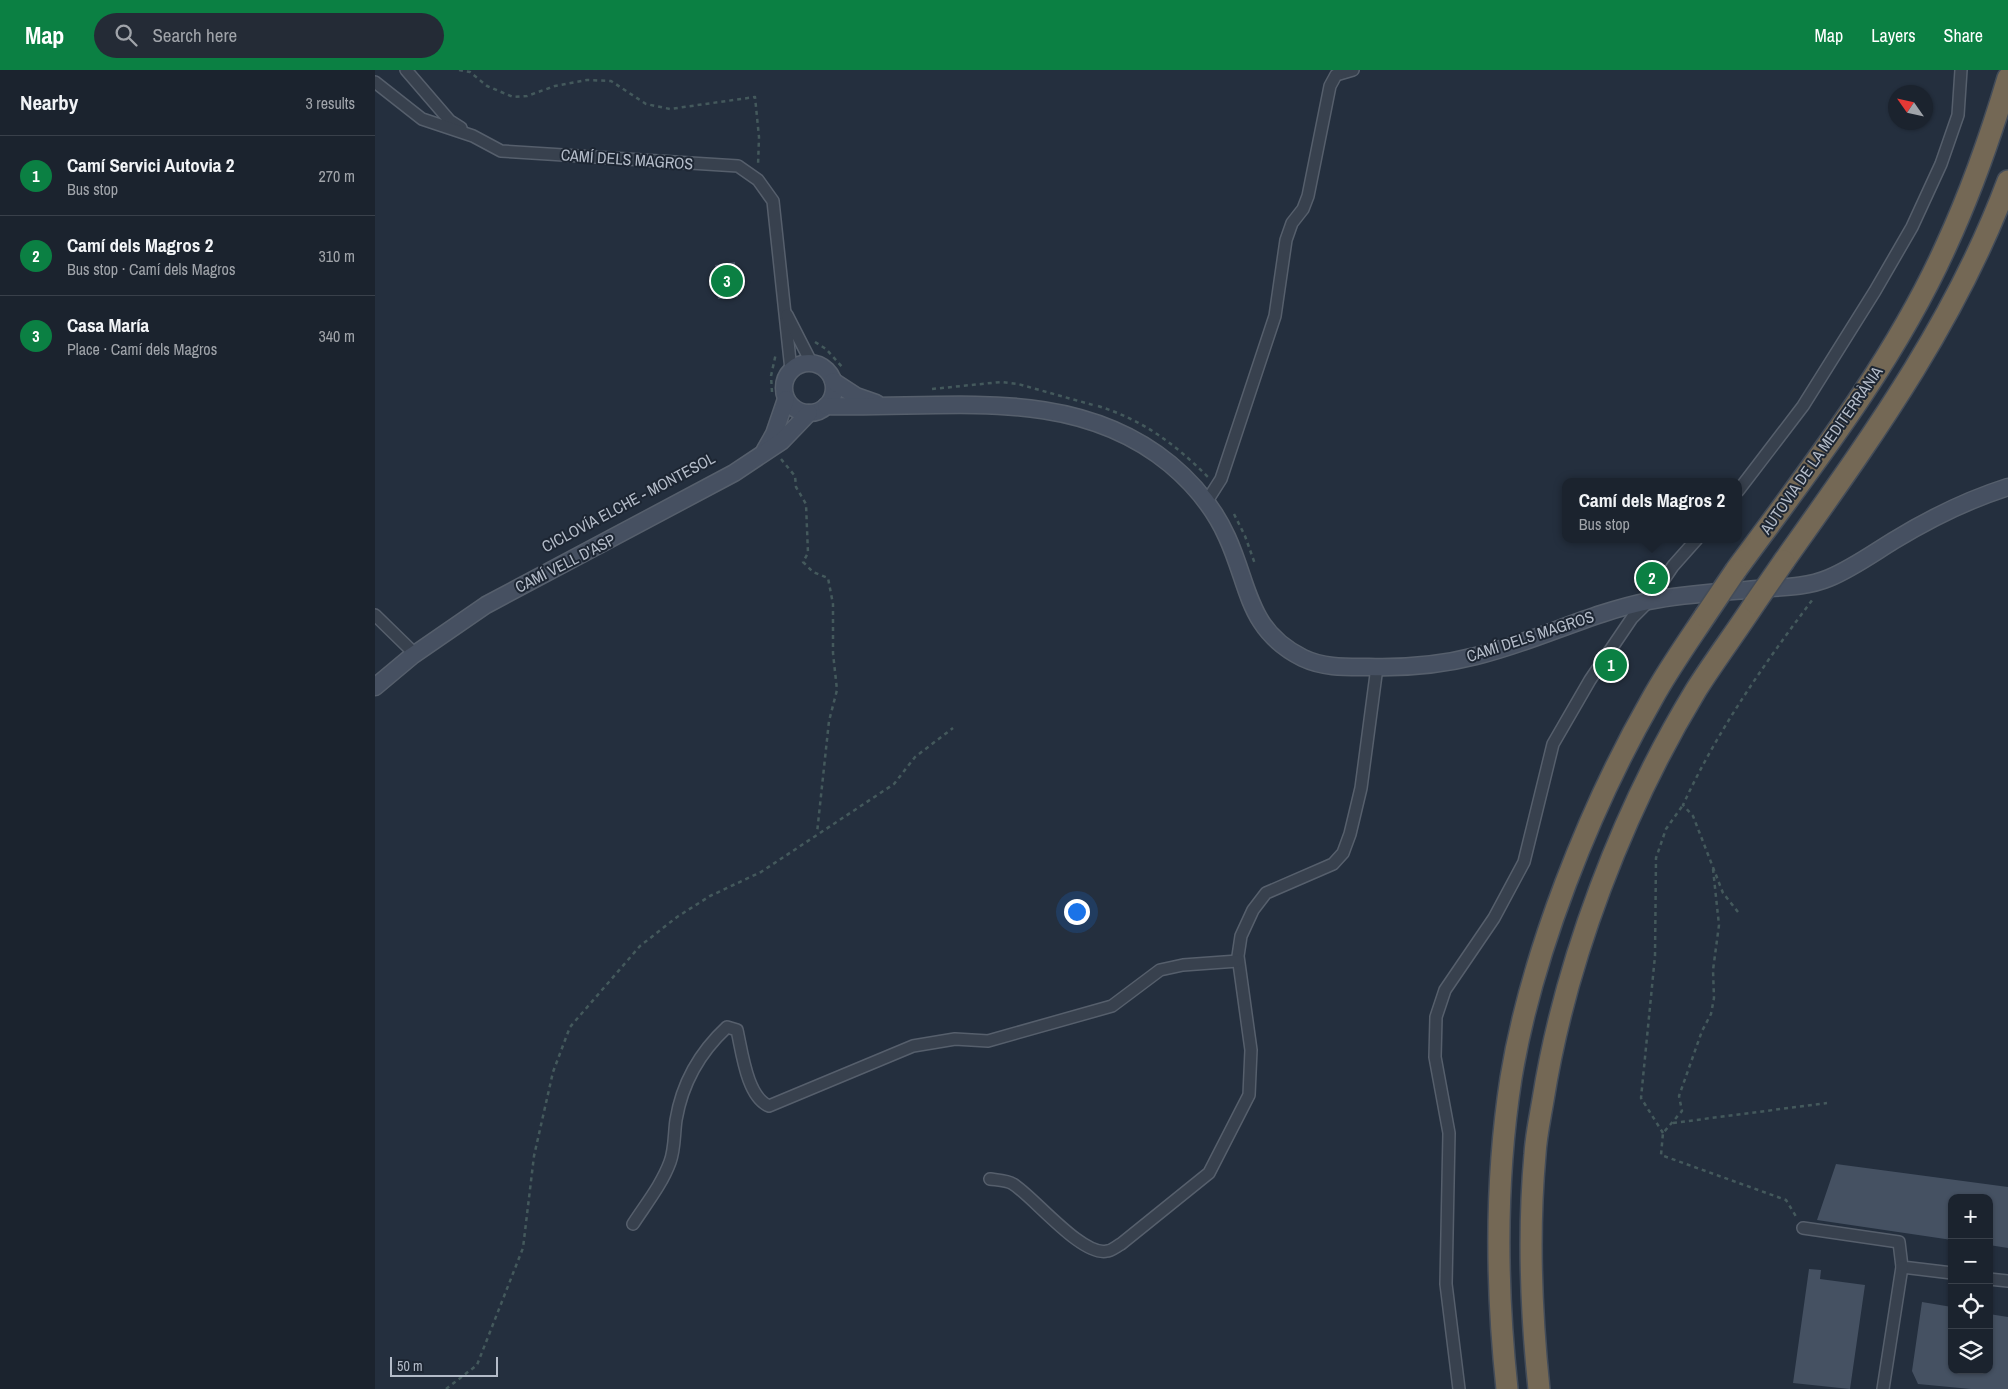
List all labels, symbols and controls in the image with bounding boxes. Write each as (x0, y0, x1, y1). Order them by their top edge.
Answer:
search box (94, 13, 444, 58)
text: Map (25, 19, 64, 51)
icon: search (112, 21, 140, 49)
text: Search here (152, 22, 237, 48)
text: Map (1815, 23, 1843, 48)
text: Layers (1871, 23, 1916, 48)
text: Share (1944, 23, 1983, 48)
north arrow (1888, 85, 1933, 130)
text: Nearby (20, 88, 78, 117)
text: 3 results (305, 92, 355, 114)
street label: CAMÍ DELS MAGROS (560, 143, 694, 175)
text: Camí Servici Autovia 2 (67, 152, 234, 178)
text: 1 (32, 165, 40, 187)
text: 270 m (319, 165, 355, 187)
text: Bus stop (67, 178, 118, 200)
text: Camí dels Magros 2 (67, 232, 213, 258)
text: 2 (32, 245, 40, 267)
text: 310 m (319, 245, 355, 267)
text: Bus stop · Camí dels Magros (67, 258, 235, 280)
pin: 3 (711, 262, 743, 300)
text: Casa María (67, 312, 149, 338)
text: 3 (32, 325, 40, 347)
text: 340 m (319, 325, 355, 347)
text: Place · Camí dels Magros (67, 338, 217, 360)
street label: AUTOVIA DE LA MEDITERRÀNIA (1754, 361, 1888, 539)
street label: CICLOVÍA ELCHE - MONTESOL (538, 447, 719, 557)
popup (1562, 478, 1742, 543)
text: Camí dels Magros 2 (1579, 487, 1725, 513)
text: Bus stop (1579, 513, 1630, 535)
street label: CAMÍ VELL D'ASP (511, 528, 619, 598)
pin: 2 (1636, 559, 1668, 597)
street label: CAMÍ DELS MAGROS (1463, 605, 1597, 667)
pin: 1 (1595, 646, 1627, 684)
your location (1064, 899, 1090, 925)
map controls (1948, 1194, 1993, 1374)
button: + (1948, 1194, 1993, 1239)
button: − (1948, 1239, 1993, 1284)
button: locate (1948, 1284, 1993, 1329)
button: layers (1948, 1329, 1993, 1374)
scale bar (390, 1354, 497, 1377)
text: 50 m (397, 1357, 423, 1375)

